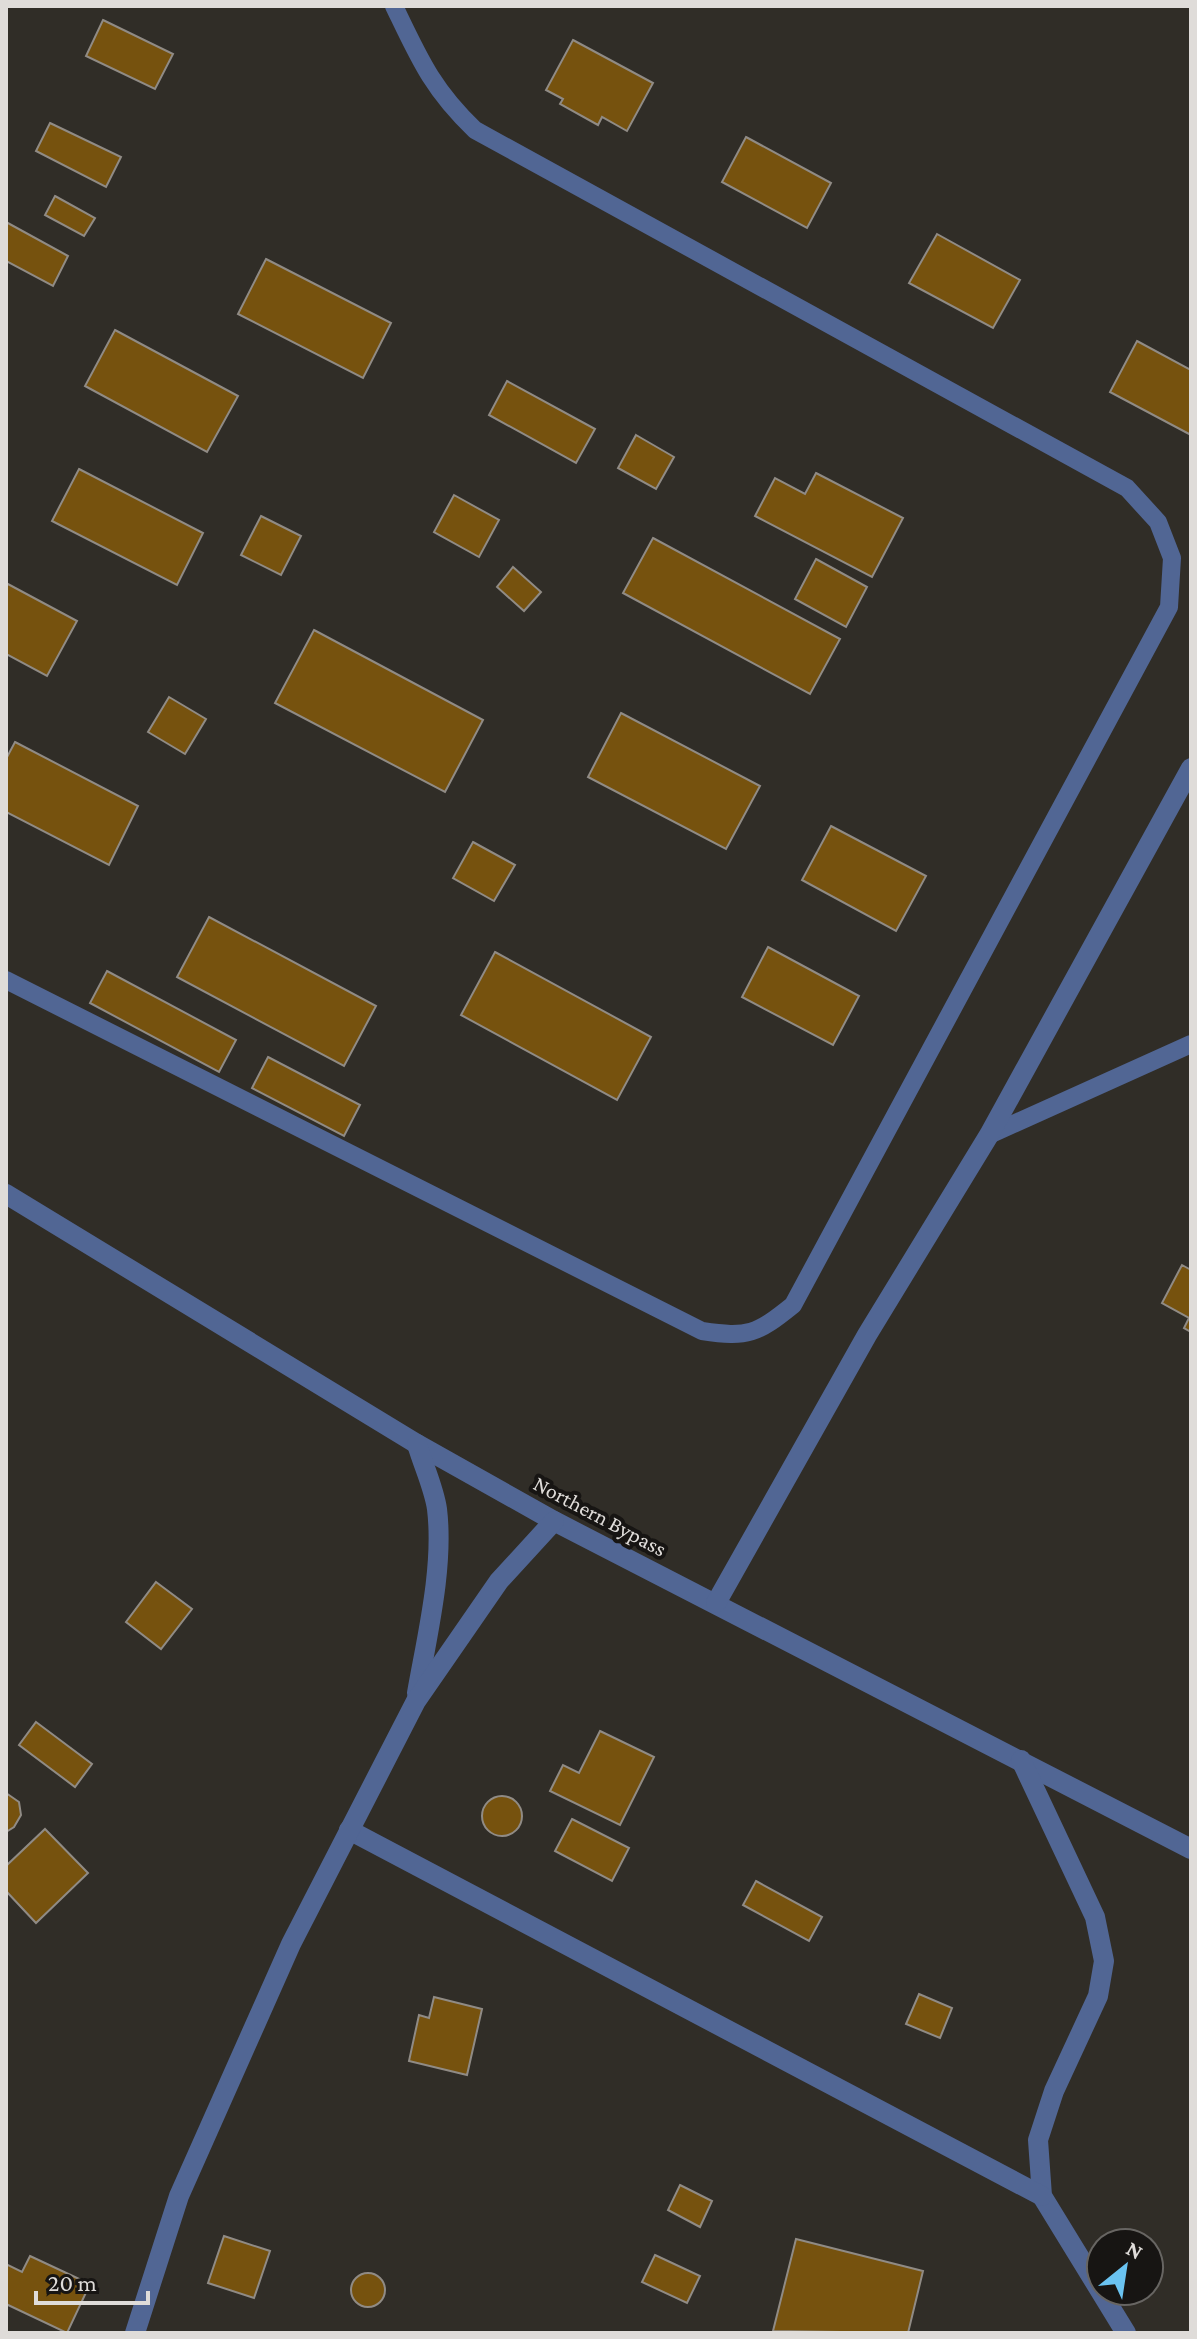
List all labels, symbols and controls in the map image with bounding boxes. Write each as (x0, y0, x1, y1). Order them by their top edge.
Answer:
street label: Northern Bypass (529, 1471, 671, 1561)
north arrow (1085, 2227, 1165, 2307)
text: N (1122, 2236, 1147, 2265)
scale bar (36, 2255, 148, 2305)
text: 20 m (48, 2269, 97, 2296)

